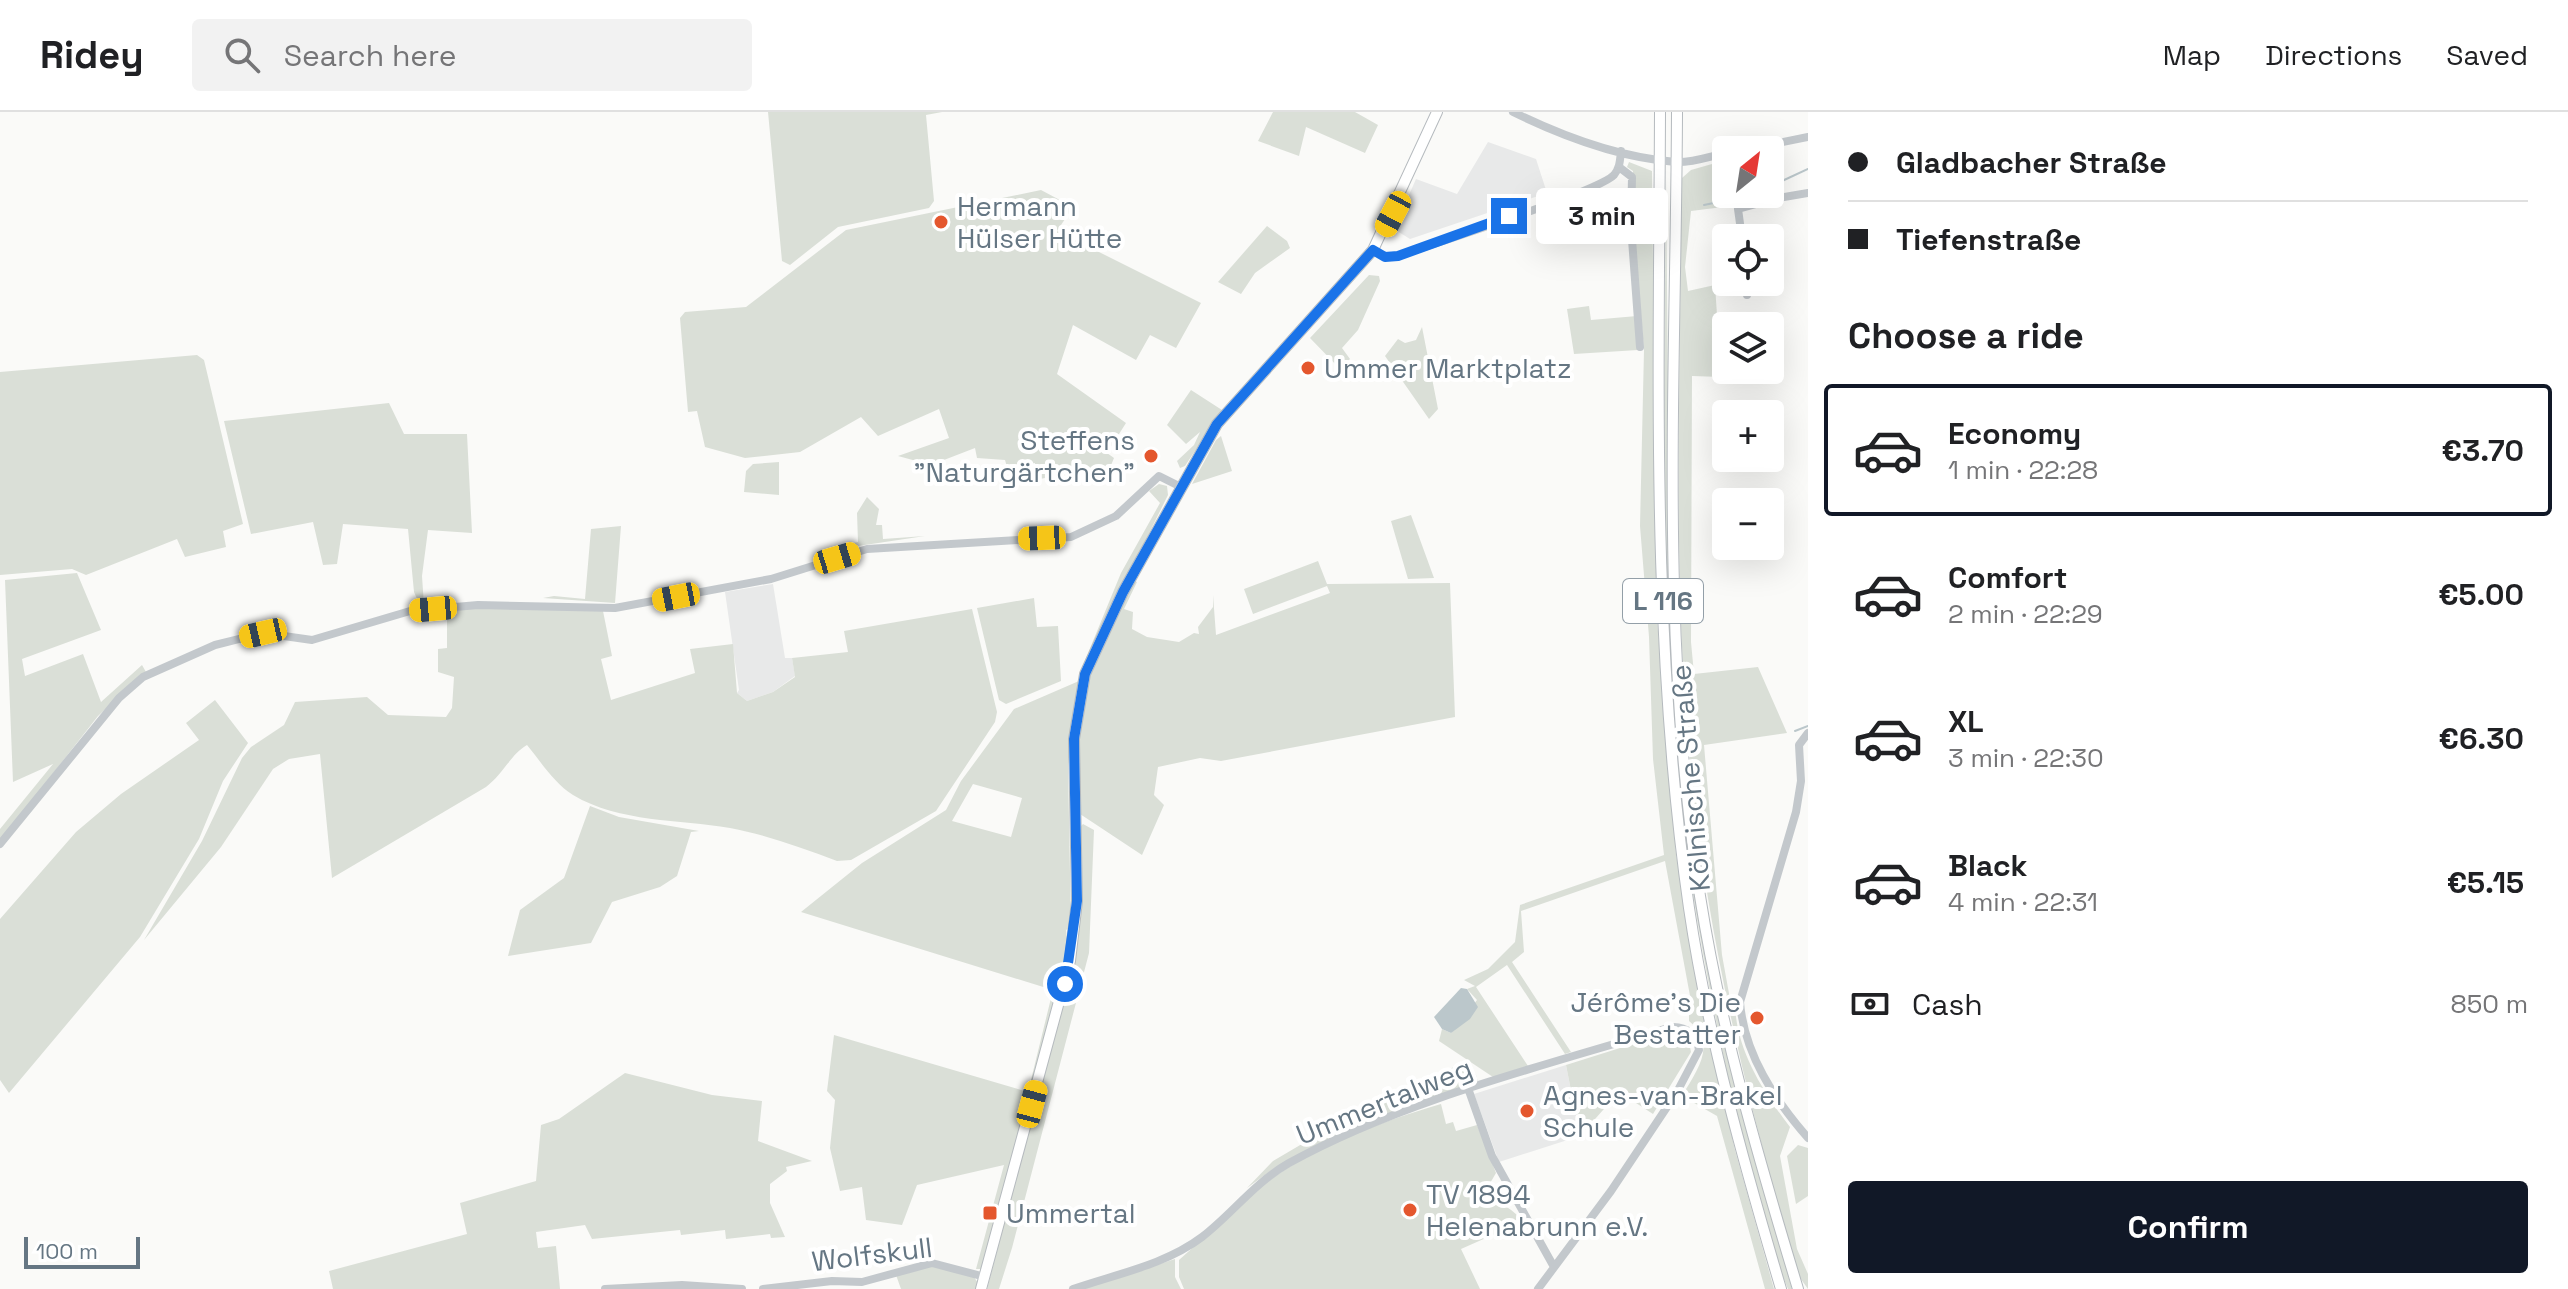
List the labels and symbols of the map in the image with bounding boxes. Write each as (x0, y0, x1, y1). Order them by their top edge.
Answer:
north arrow (1712, 136, 1784, 208)
car (1371, 187, 1415, 241)
place label: Hermann Hülser Hütte (957, 188, 1122, 256)
callout: 3 min (1537, 188, 1669, 244)
route end (1491, 198, 1527, 234)
marker: Hermann Hülser Hütte (932, 213, 950, 231)
place label: Ummer Marktplatz (1324, 350, 1572, 386)
marker: Ummer Marktplatz (1299, 359, 1317, 377)
place label: Steffens "Naturgärtchen" (913, 422, 1135, 490)
marker: Steffens "Naturgärtchen" (1142, 447, 1160, 465)
car (1018, 525, 1066, 551)
car (811, 540, 863, 576)
road number: L 116 (1623, 579, 1703, 623)
car (650, 581, 702, 613)
car (408, 595, 458, 623)
car (237, 616, 289, 650)
street label: Kölnische Straße (1662, 663, 1718, 893)
route start (1047, 966, 1083, 1002)
place label: Jérôme's Die Bestatter (1571, 984, 1741, 1052)
marker: Jérôme's Die Bestatter (1748, 1009, 1766, 1027)
street label: Ummertalweg (1291, 1049, 1477, 1153)
place label: Agnes-van-Brakel Schule (1543, 1077, 1783, 1145)
car (1014, 1078, 1050, 1130)
marker: Agnes-van-Brakel Schule (1518, 1102, 1536, 1120)
place label: TV 1894 Helenabrunn e.V. (1426, 1176, 1648, 1244)
place label: Ummertal (1006, 1195, 1136, 1231)
marker: TV 1894 Helenabrunn e.V. (1401, 1201, 1419, 1219)
marker: Ummertal (981, 1204, 999, 1222)
street label: Wolfskull (810, 1229, 934, 1279)
scale bar (24, 1233, 140, 1269)

